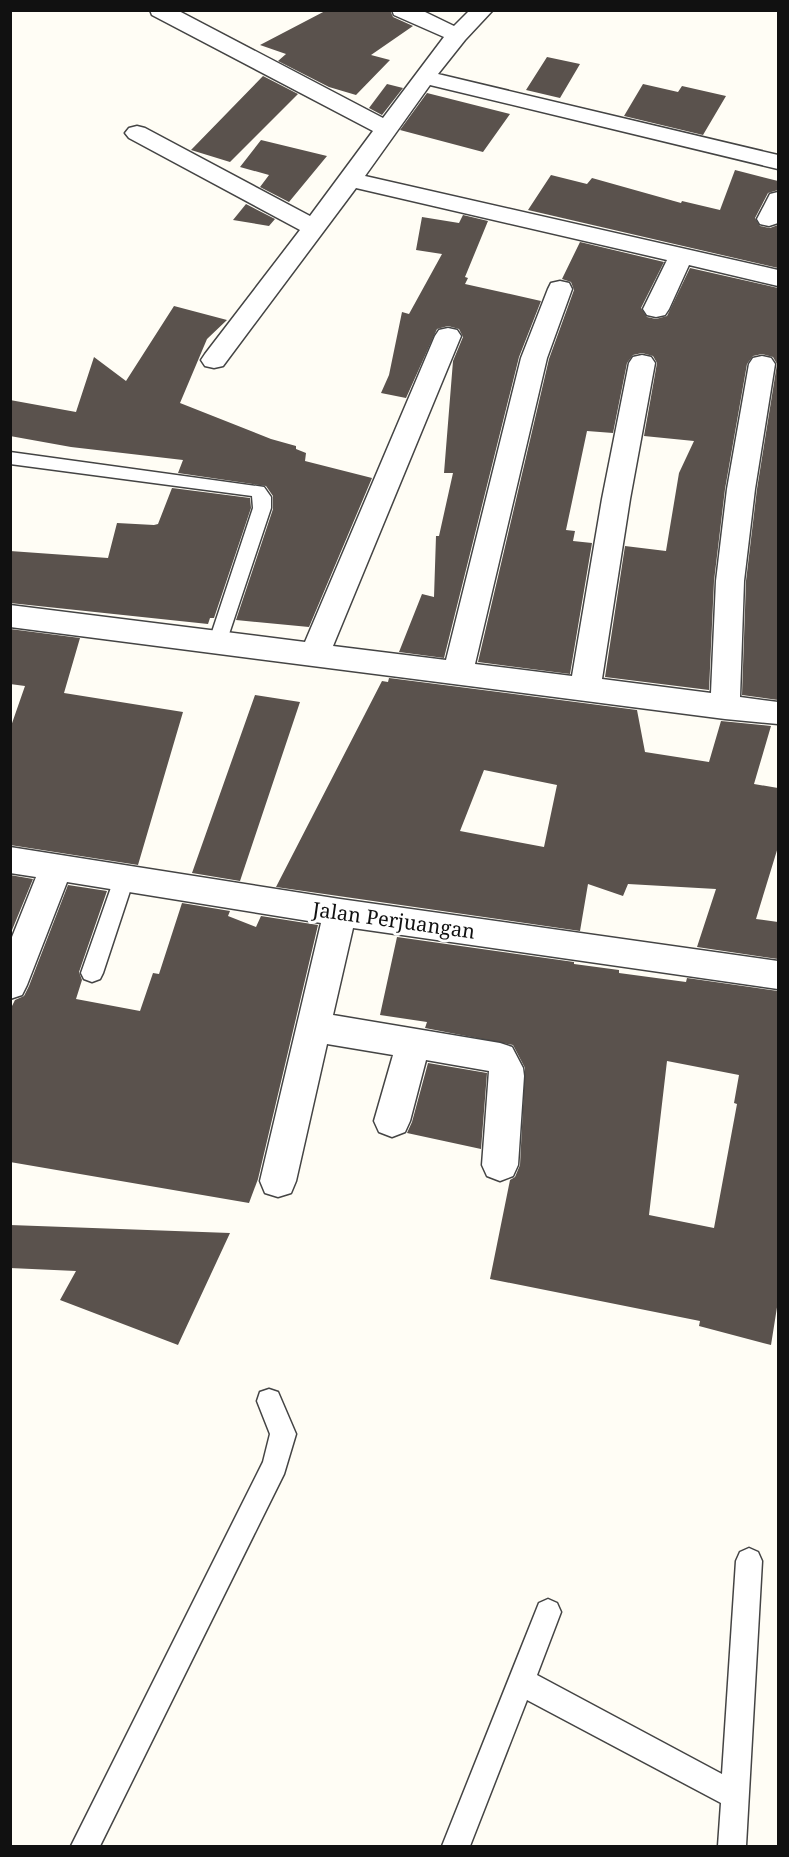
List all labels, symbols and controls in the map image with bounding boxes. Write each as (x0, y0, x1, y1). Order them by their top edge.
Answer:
street label: Jalan Perjuangan (310, 895, 477, 945)

